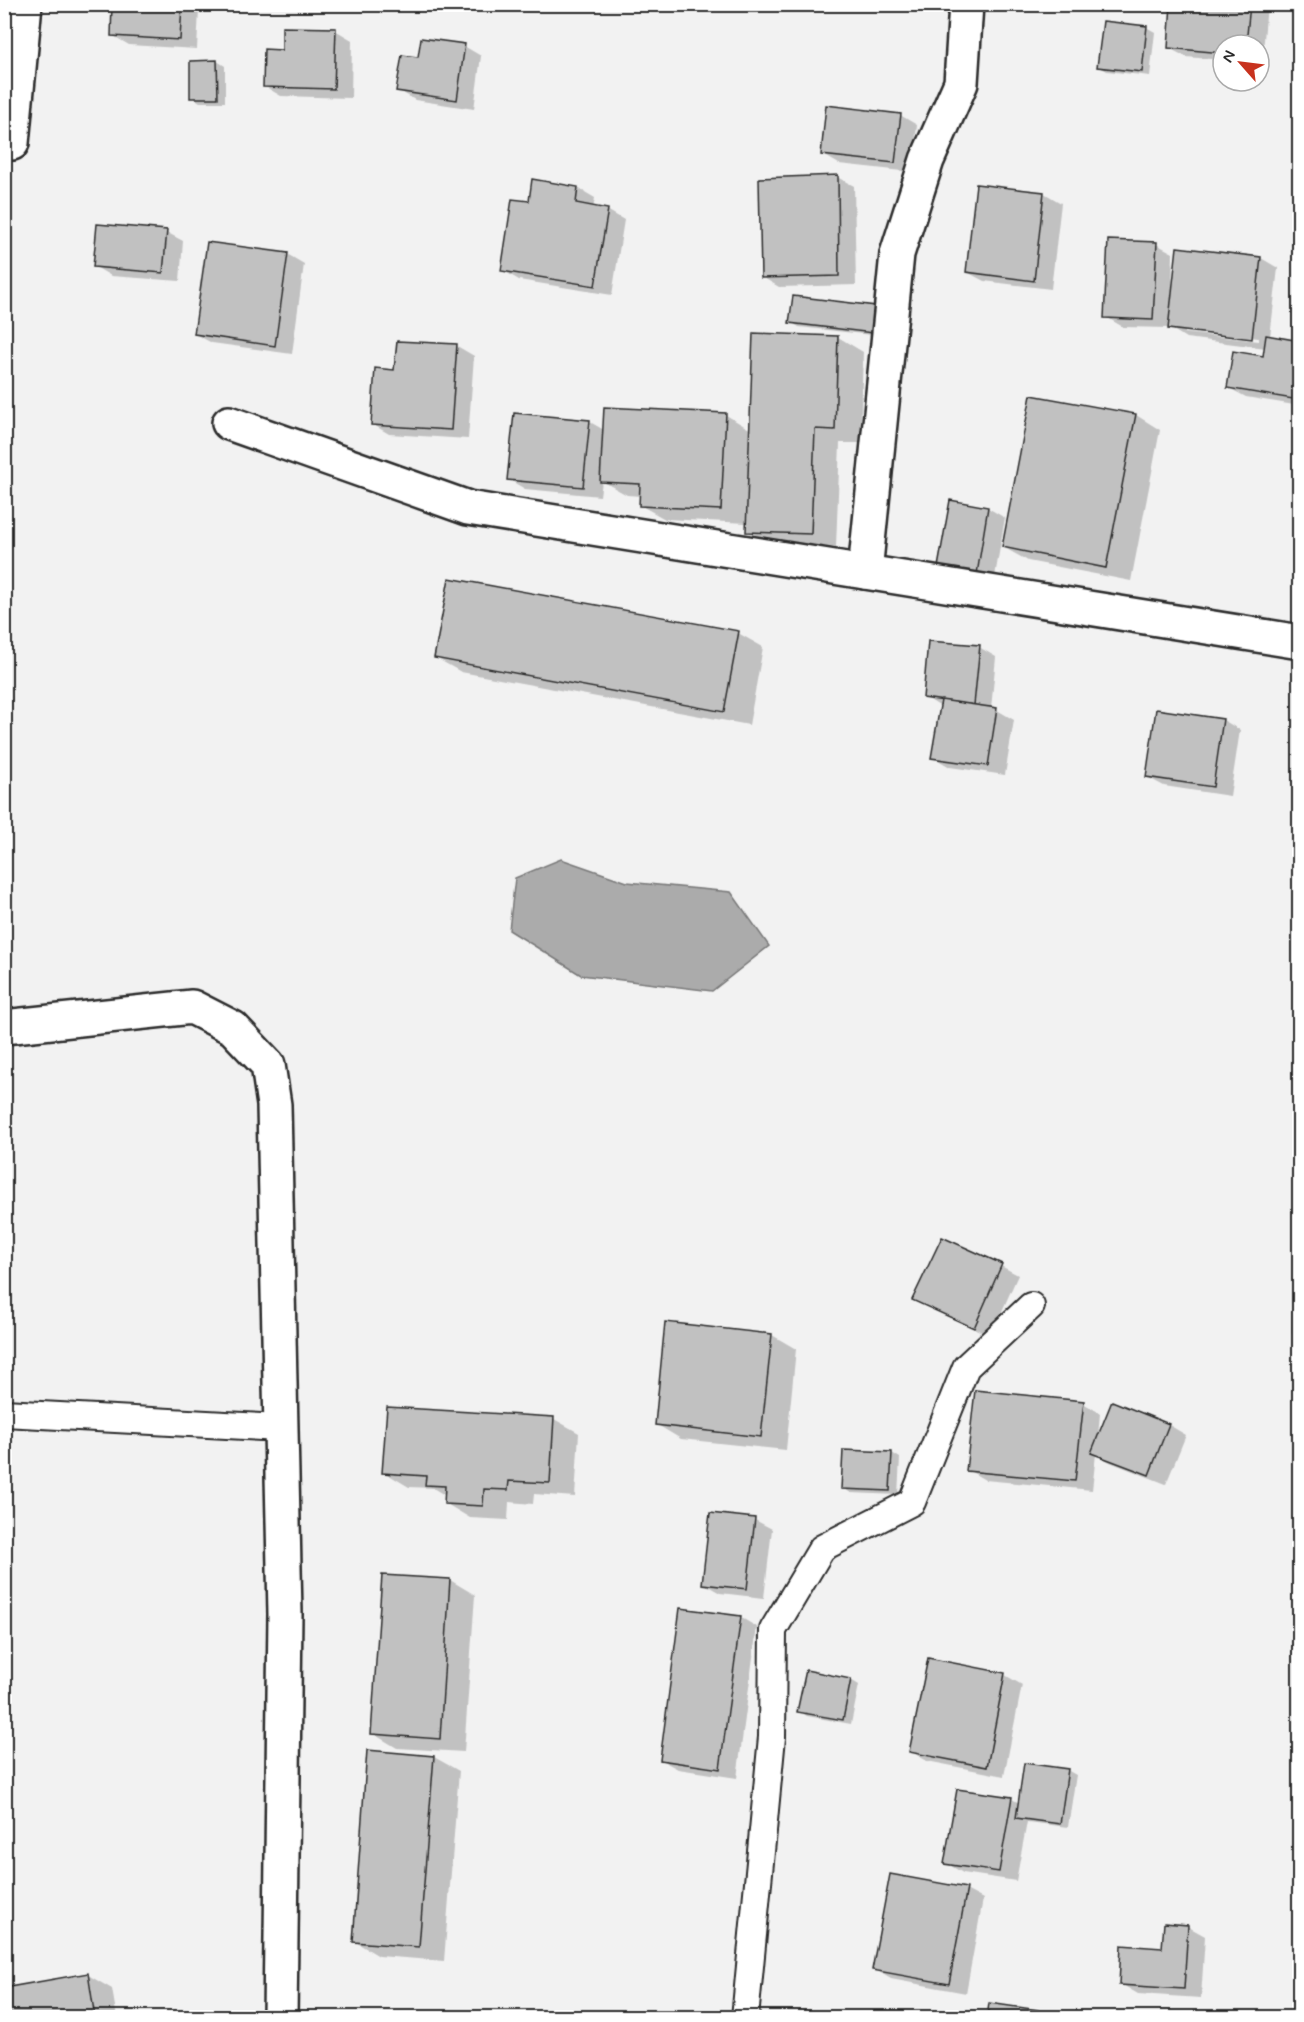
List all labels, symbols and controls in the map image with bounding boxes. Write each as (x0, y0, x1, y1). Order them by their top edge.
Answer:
north arrow (1211, 33, 1271, 93)
text: N (1217, 47, 1241, 66)

